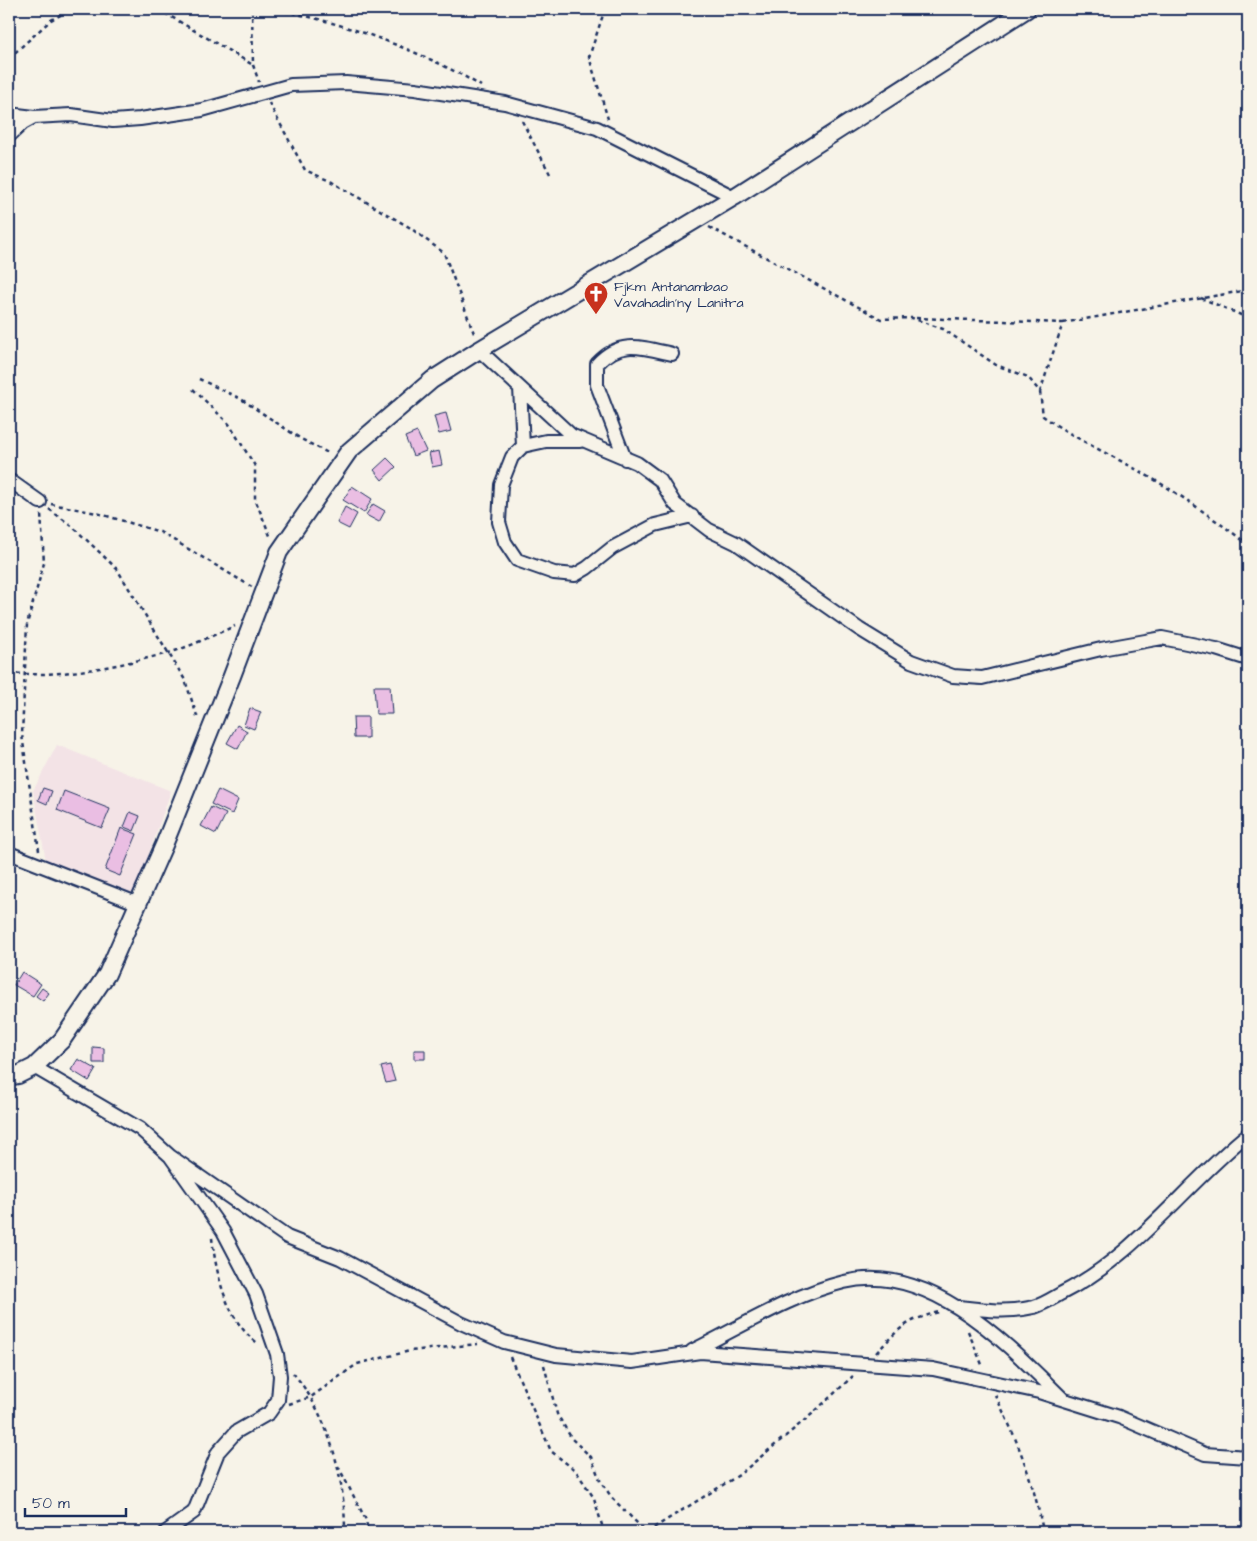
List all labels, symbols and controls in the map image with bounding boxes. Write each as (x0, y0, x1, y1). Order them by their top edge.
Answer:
place label: Fjkm Antanambao Vavahadin'ny Lanitra (614, 277, 744, 313)
church icon: Fjkm Antanambao Vavahadin'ny Lanitra (583, 281, 609, 315)
scale bar (25, 1486, 126, 1518)
text: 50 m (32, 1493, 70, 1514)

